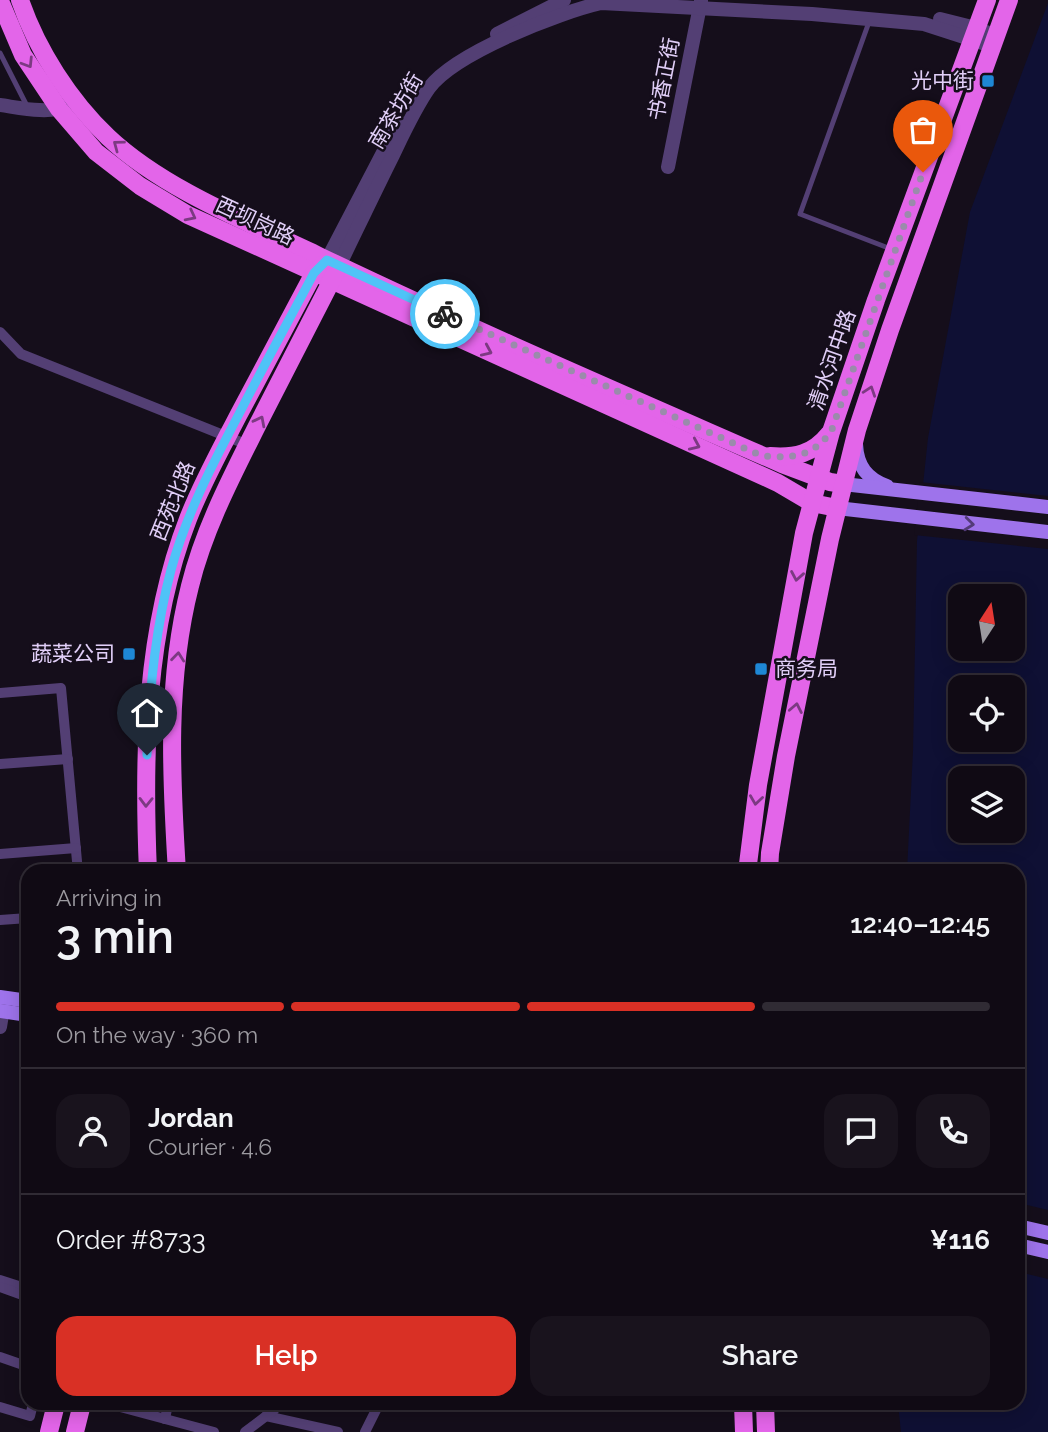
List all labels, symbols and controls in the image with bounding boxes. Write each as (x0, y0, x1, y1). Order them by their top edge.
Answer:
street label: 书香正街 (643, 35, 684, 123)
one-way arrow (20, 55, 33, 68)
street label: 南茶坊街 (363, 68, 428, 153)
place label: 光中街 (911, 68, 974, 93)
marker: 光中街 (980, 73, 996, 89)
pin (893, 100, 953, 172)
icon: bag (904, 111, 942, 149)
one-way arrow (113, 140, 125, 153)
street label: 西坝岗路 (212, 191, 299, 250)
one-way arrow (184, 208, 196, 222)
courier (410, 279, 480, 349)
icon: bike (426, 295, 464, 333)
street label: 清水河中路 (803, 306, 860, 414)
one-way arrow (480, 343, 493, 357)
one-way arrow (862, 385, 876, 398)
one-way arrow (252, 415, 266, 428)
one-way arrow (688, 437, 700, 451)
street label: 西苑北路 (145, 457, 200, 544)
one-way arrow (964, 516, 975, 531)
one-way arrow (790, 570, 805, 582)
north arrow (948, 584, 1026, 662)
map controls (948, 584, 1025, 843)
place label: 蔬菜公司 (31, 641, 115, 666)
marker: 蔬菜公司 (121, 646, 137, 662)
one-way arrow (170, 651, 185, 663)
place label: 商务局 (775, 656, 838, 681)
marker: 商务局 (753, 661, 769, 677)
button: locate (948, 675, 1025, 752)
pin (117, 683, 177, 755)
icon: home (128, 694, 166, 732)
one-way arrow (787, 702, 802, 714)
button: layers (948, 766, 1025, 843)
one-way arrow (749, 794, 764, 805)
one-way arrow (138, 797, 154, 808)
text: Arriving in (56, 884, 162, 911)
text: 12:40–12:45 (850, 909, 990, 939)
text: 3 min (56, 910, 174, 964)
text: On the way · 360 m (56, 1021, 258, 1048)
button: person (56, 1094, 130, 1168)
button: chat (824, 1094, 898, 1168)
button: phone (916, 1094, 990, 1168)
text: Jordan (148, 1103, 234, 1133)
text: Courier · 4.6 (148, 1133, 272, 1160)
text: Order #8733 (56, 1225, 206, 1255)
text: ¥116 (930, 1225, 990, 1255)
button: Help (56, 1316, 516, 1396)
button: Share (530, 1316, 990, 1396)

